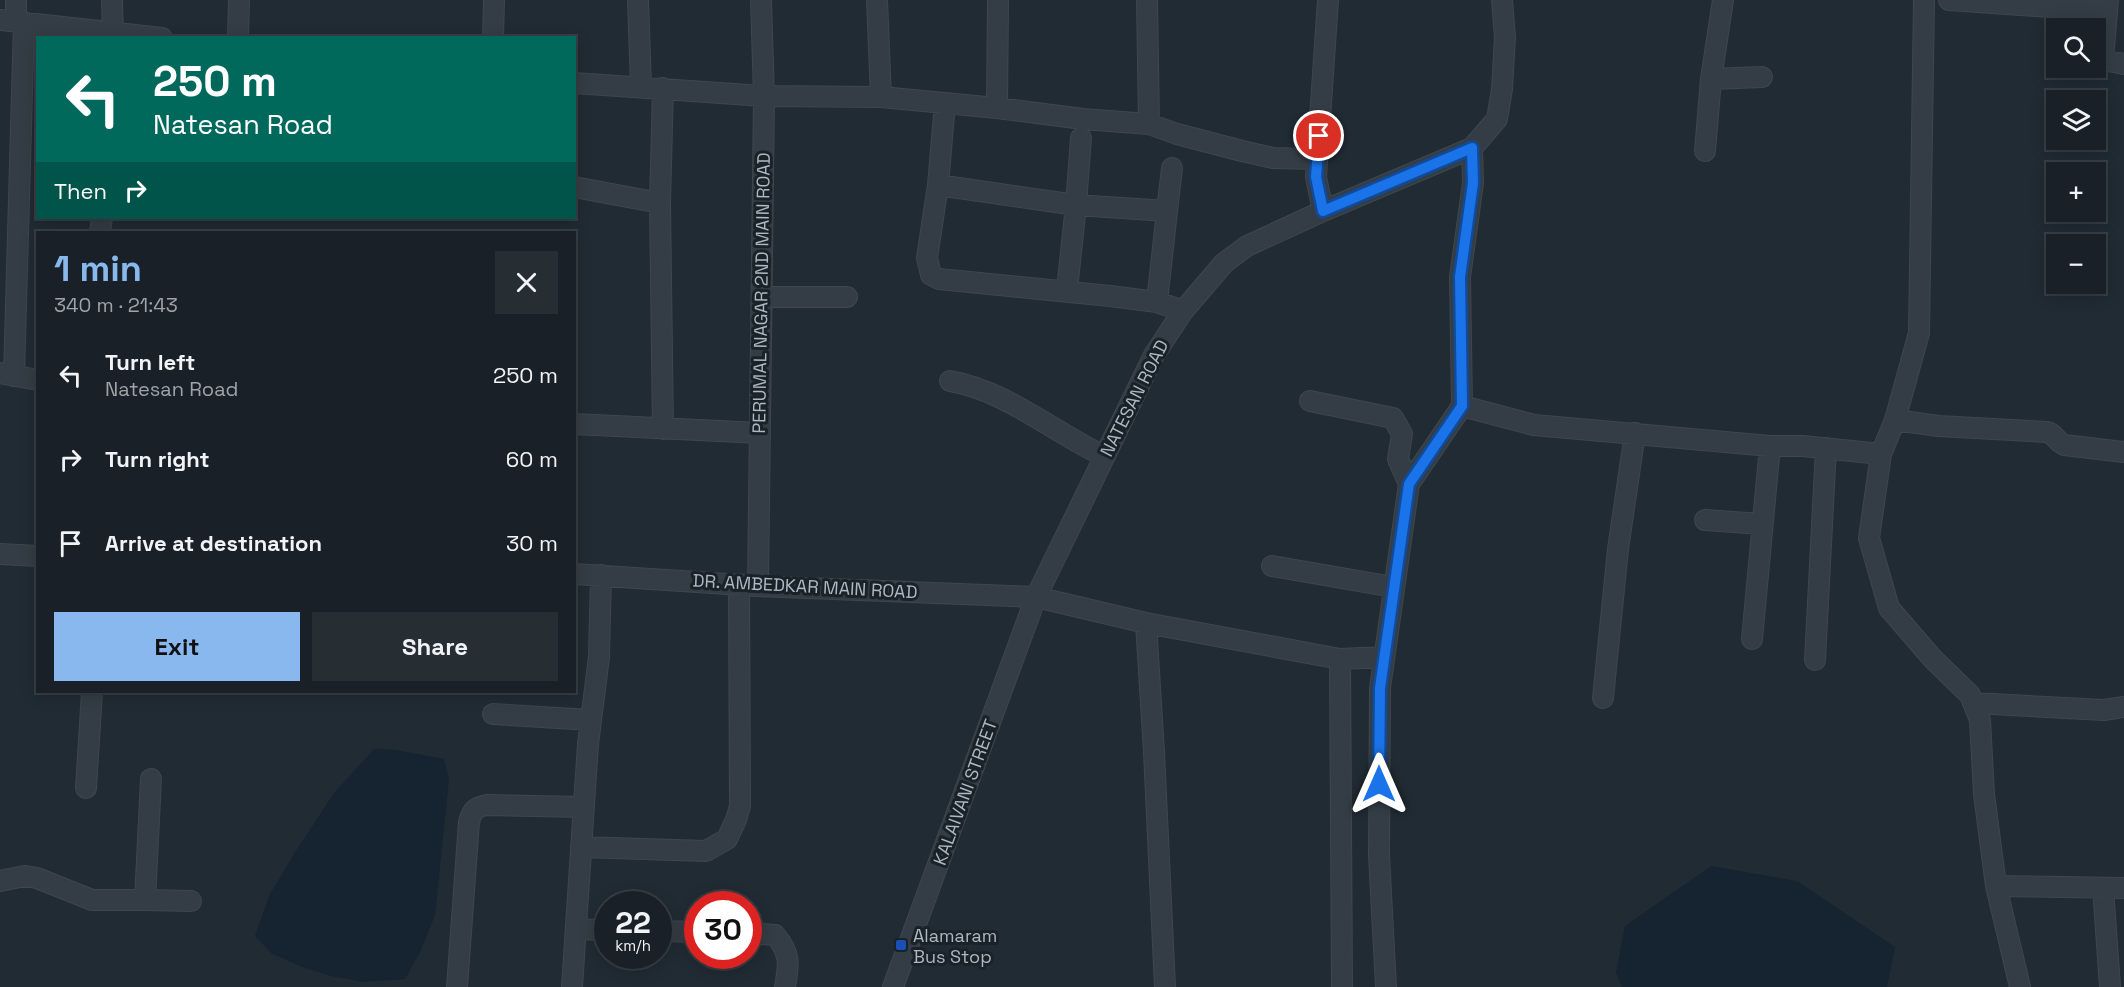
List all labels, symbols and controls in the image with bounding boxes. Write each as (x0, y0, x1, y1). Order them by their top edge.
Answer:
map controls (2046, 18, 2106, 294)
button: search (2046, 18, 2106, 78)
text: 250 m (153, 55, 277, 108)
icon: left (54, 60, 132, 138)
button: layers (2046, 90, 2106, 150)
text: Natesan Road (153, 107, 333, 142)
pin (1293, 110, 1344, 161)
icon: arrive (1302, 119, 1335, 152)
street label: PERUMAL NAGAR 2ND MAIN ROAD (747, 152, 775, 434)
button: + (2046, 162, 2106, 222)
icon: right (119, 174, 152, 207)
text: Then (54, 177, 107, 205)
button: − (2046, 234, 2106, 294)
text: 1 min (54, 246, 142, 292)
button: close (495, 251, 558, 314)
text: 340 m · 21:43 (54, 292, 178, 318)
street label: NATESAN ROAD (1095, 336, 1173, 460)
text: Turn left (105, 348, 195, 376)
icon: left (54, 359, 87, 392)
text: 250 m (493, 361, 558, 389)
text: Natesan Road (105, 376, 238, 402)
icon: right (54, 443, 87, 476)
text: Turn right (105, 445, 210, 473)
text: 60 m (506, 445, 558, 473)
icon: arrive (54, 527, 87, 560)
text: Arrive at destination (105, 529, 322, 557)
text: 30 m (506, 529, 558, 557)
street label: DR. AMBEDKAR MAIN ROAD (692, 569, 918, 603)
button: Exit (54, 612, 300, 681)
button: Share (312, 612, 558, 681)
street label: KALAIVANI STREET (928, 715, 1002, 868)
position arrow (1347, 752, 1411, 816)
speed limit sign: 30 (684, 891, 762, 969)
text: 22 (615, 903, 651, 942)
place label: Alamaram Bus Stop (913, 924, 997, 968)
text: km/h (615, 936, 651, 955)
marker: Alamaram Bus Stop (894, 938, 908, 952)

